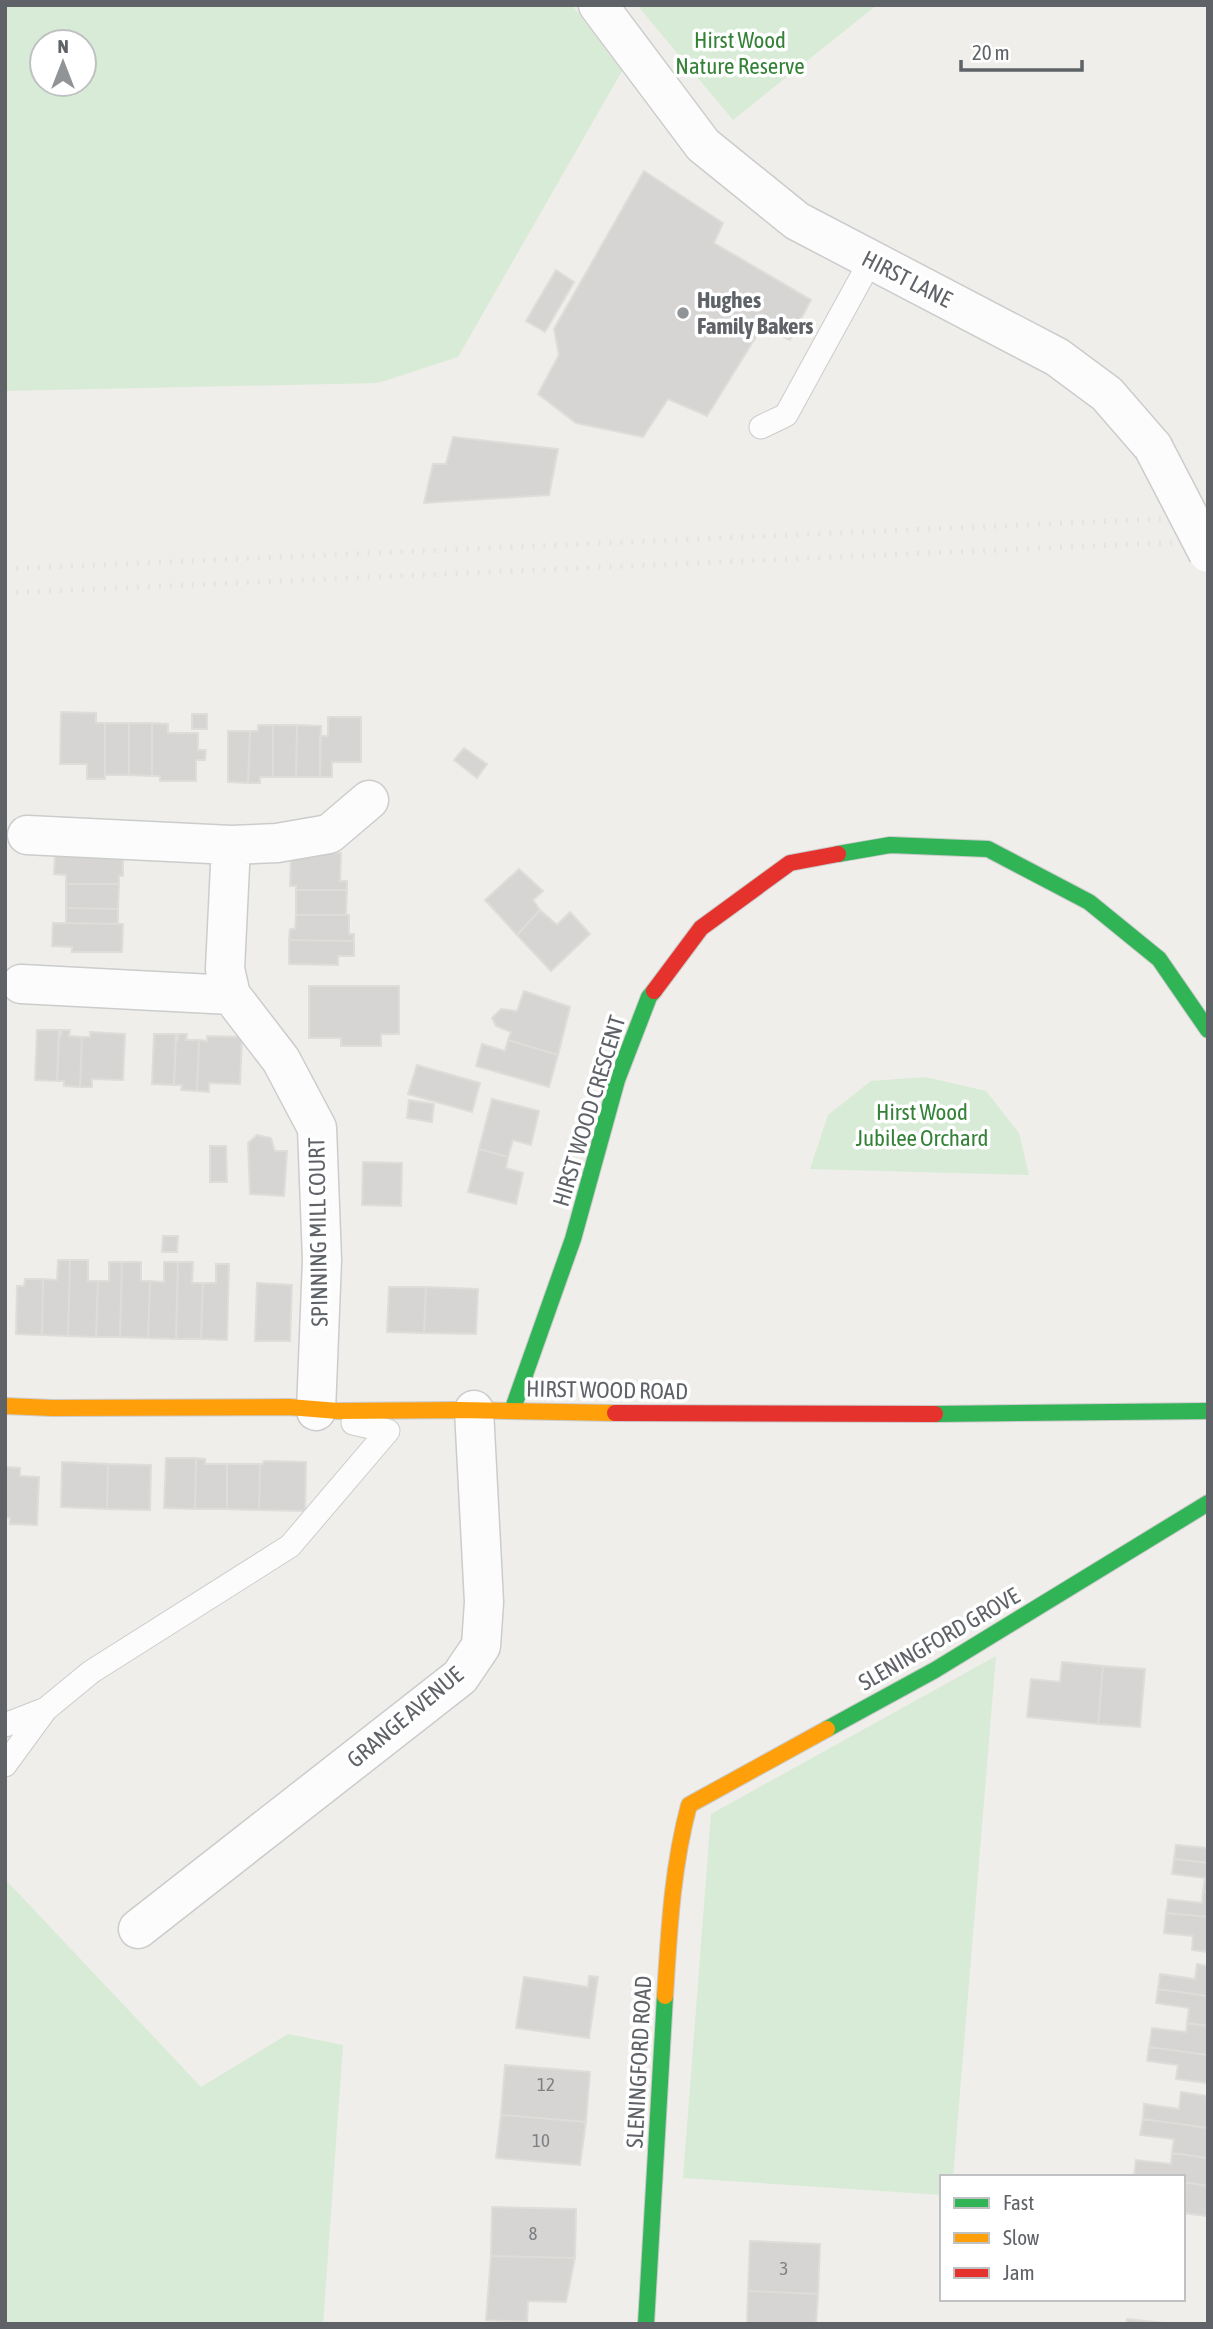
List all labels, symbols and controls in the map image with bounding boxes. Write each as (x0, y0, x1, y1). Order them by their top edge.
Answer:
park label: Hirst Wood Nature Reserve (675, 27, 805, 79)
north arrow (28, 28, 98, 98)
scale bar (961, 28, 1082, 72)
text: N (57, 35, 69, 57)
text: 20 m (972, 40, 1010, 64)
street label: HIRST LANE (858, 245, 956, 313)
place label: Hughes Family Bakers (697, 287, 813, 339)
marker: Hughes Family Bakers (675, 305, 691, 321)
street label: HIRST WOOD CRESCENT (548, 1012, 630, 1210)
park label: Hirst Wood Jubilee Orchard (856, 1099, 988, 1151)
street label: SPINNING MILL COURT (303, 1137, 333, 1327)
street label: HIRST WOOD ROAD (526, 1376, 688, 1404)
street label: SLENINGFORD GROVE (854, 1582, 1024, 1696)
street label: GRANGE AVENUE (342, 1661, 468, 1773)
street label: SLENINGFORD ROAD (622, 1975, 656, 2149)
house number: 12 (537, 2073, 555, 2095)
house number: 10 (532, 2129, 550, 2151)
legend (940, 2175, 1185, 2301)
text: Fast (1003, 2190, 1034, 2214)
house number: 8 (529, 2222, 538, 2244)
text: Slow (1003, 2225, 1040, 2249)
house number: 3 (780, 2257, 788, 2279)
text: Jam (1003, 2260, 1035, 2284)

